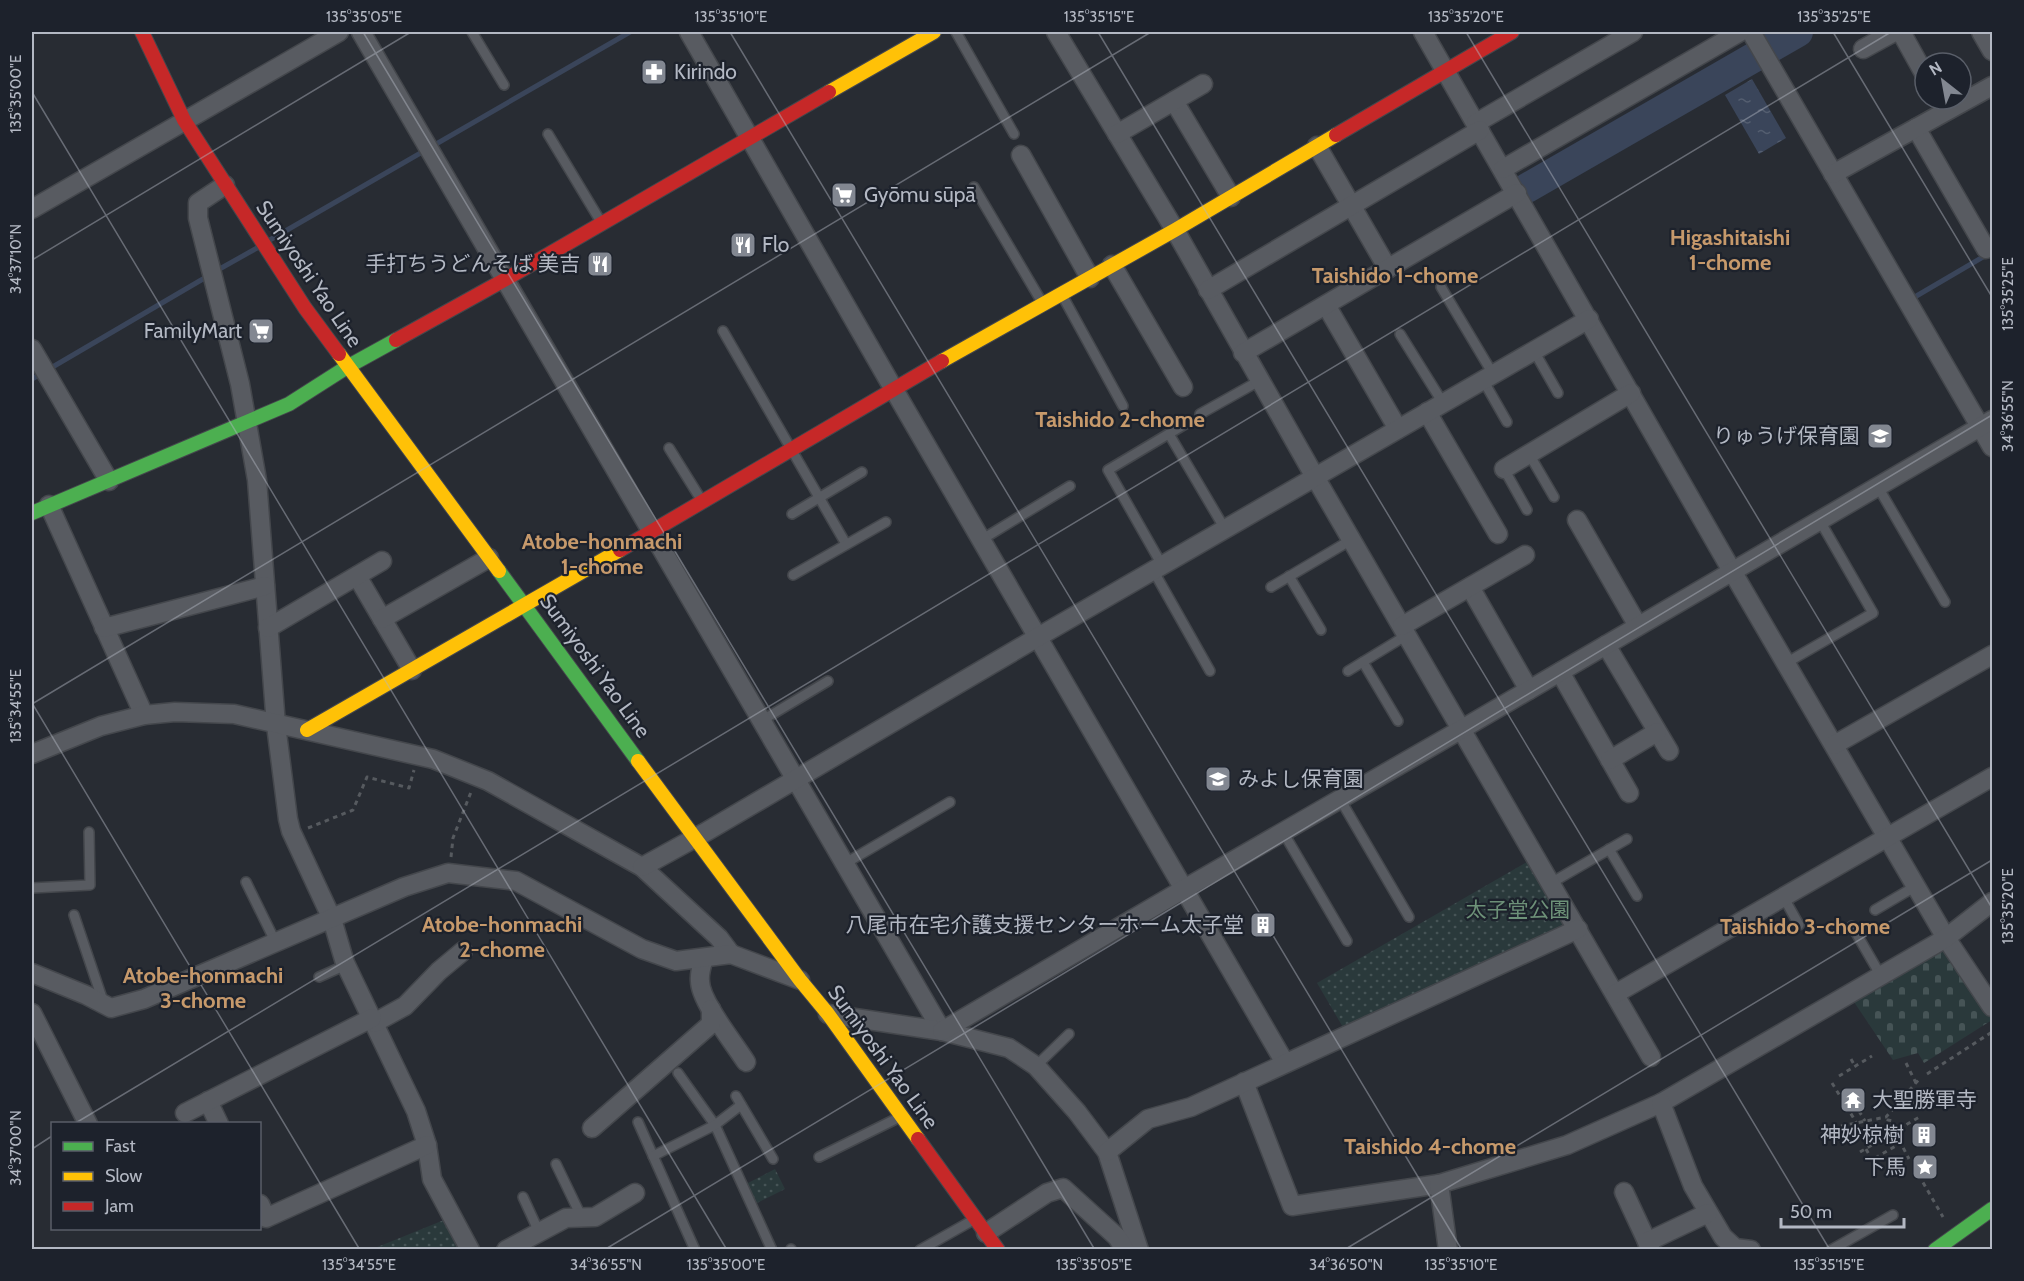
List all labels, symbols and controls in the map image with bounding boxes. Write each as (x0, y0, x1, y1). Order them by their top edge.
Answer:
text: 135°35'05"E (326, 8, 402, 26)
text: 135°35'10"E (695, 8, 767, 26)
text: 135°35'15"E (1064, 8, 1134, 26)
text: 135°35'20"E (1428, 8, 1504, 26)
text: 135°35'25"E (1797, 8, 1871, 26)
north arrow (1913, 51, 1973, 111)
text: 135°35'00"E (7, 55, 25, 133)
pharmacy icon: Kirindo (639, 57, 669, 87)
text: N (1926, 58, 1945, 80)
place label: Kirindo (674, 59, 737, 84)
supermarket icon: Gyōmu sūpā (829, 180, 859, 210)
place label: Gyōmu sūpā (864, 182, 976, 207)
street label: Sumiyoshi Yao Line (251, 196, 368, 352)
text: 34°37'10"N (7, 224, 25, 294)
district label: Higashitaishi 1-chome (1670, 224, 1790, 276)
restaurant icon: Flo (728, 230, 758, 260)
place label: Flo (762, 232, 789, 257)
restaurant icon: 手打ちうどんそば 美吉 (585, 249, 615, 279)
place label: 手打ちうどんそば 美吉 (365, 251, 580, 276)
text: 135°35'25"E (1999, 257, 2017, 331)
district label: Taishido 1-chome (1312, 262, 1478, 289)
supermarket icon: FamilyMart (246, 316, 276, 346)
place label: FamilyMart (144, 318, 242, 343)
text: 34°36'55"N (1999, 380, 2017, 452)
district label: Taishido 2-chome (1035, 406, 1205, 433)
school or university icon: りゅうげ保育園 (1865, 421, 1895, 451)
place label: りゅうげ保育園 (1713, 423, 1860, 448)
district label: Atobe-honmachi 1-chome (522, 528, 682, 580)
street label: Sumiyoshi Yao Line (535, 589, 656, 743)
text: 135°34'55"E (7, 669, 25, 743)
school or university icon: みよし保育園 (1203, 764, 1233, 794)
place label: みよし保育園 (1238, 766, 1364, 791)
text: 135°35'20"E (1999, 868, 2017, 944)
park label: 太子堂公園 (1466, 897, 1571, 922)
building icon: 八尾市在宅介護支援センターホーム太子堂 (1248, 910, 1278, 940)
district label: Atobe-honmachi 2-chome (422, 911, 582, 963)
place label: 八尾市在宅介護支援センターホーム太子堂 (846, 912, 1244, 937)
district label: Taishido 3-chome (1720, 913, 1890, 940)
district label: Atobe-honmachi 3-chome (123, 962, 283, 1014)
street label: Sumiyoshi Yao Line (823, 980, 944, 1134)
temple icon: 大聖勝軍寺 (1838, 1085, 1868, 1115)
place label: 大聖勝軍寺 (1872, 1087, 1977, 1112)
text: 34°37'00"N (7, 1110, 25, 1186)
building icon: 神妙椋樹 (1909, 1120, 1939, 1150)
legend (51, 1122, 261, 1230)
place label: 神妙椋樹 (1820, 1122, 1904, 1147)
district label: Taishido 4-chome (1344, 1133, 1516, 1160)
text: Fast (105, 1135, 136, 1157)
place icon: 下馬 (1910, 1152, 1940, 1182)
place label: 下馬 (1864, 1154, 1906, 1179)
text: Slow (105, 1165, 142, 1187)
scale bar (1781, 1191, 1904, 1229)
text: Jam (104, 1195, 134, 1217)
text: 50 m (1790, 1201, 1832, 1223)
text: 135°34'55"E (322, 1256, 396, 1274)
text: 34°36'55"N (570, 1256, 642, 1274)
text: 135°35'00"E (687, 1256, 765, 1274)
text: 135°35'05"E (1056, 1256, 1132, 1274)
text: 34°36'50"N (1309, 1256, 1383, 1274)
text: 135°35'10"E (1425, 1256, 1497, 1274)
text: 135°35'15"E (1794, 1256, 1864, 1274)

